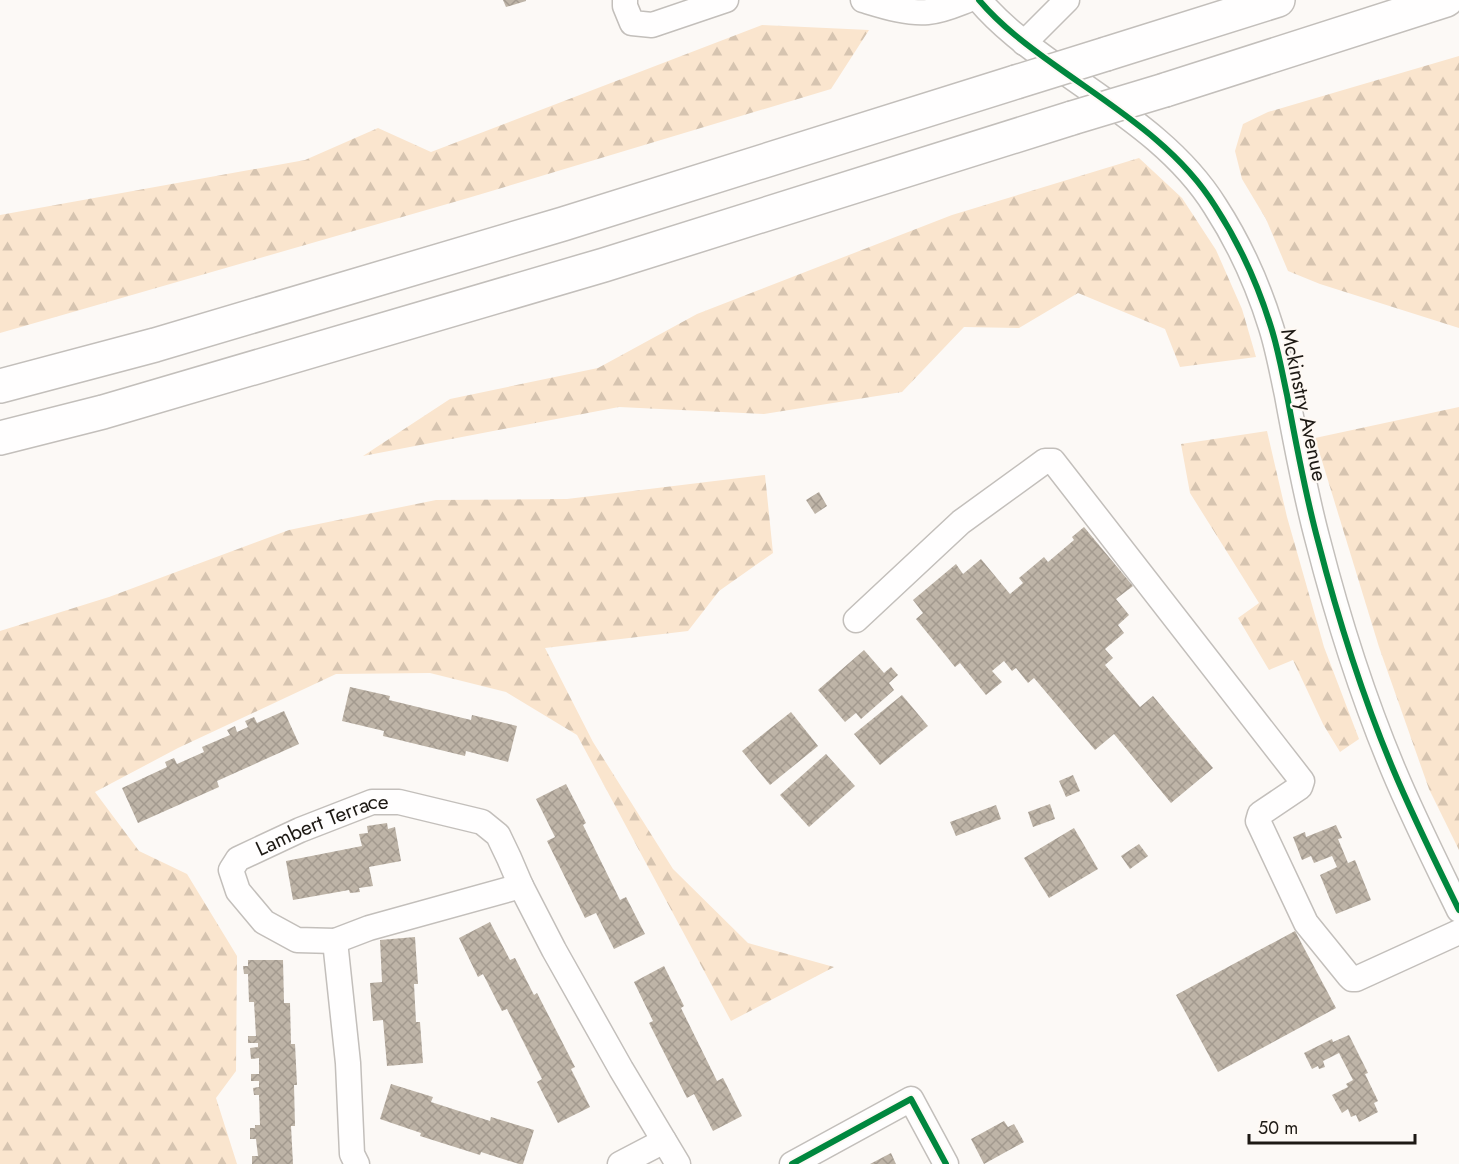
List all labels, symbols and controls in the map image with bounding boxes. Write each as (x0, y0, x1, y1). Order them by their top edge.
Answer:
street label: Mckinstry Avenue (1273, 326, 1335, 484)
street label: Lambert Terrace (251, 787, 389, 864)
scale bar (1249, 1107, 1416, 1145)
text: 50 m (1258, 1115, 1298, 1141)

